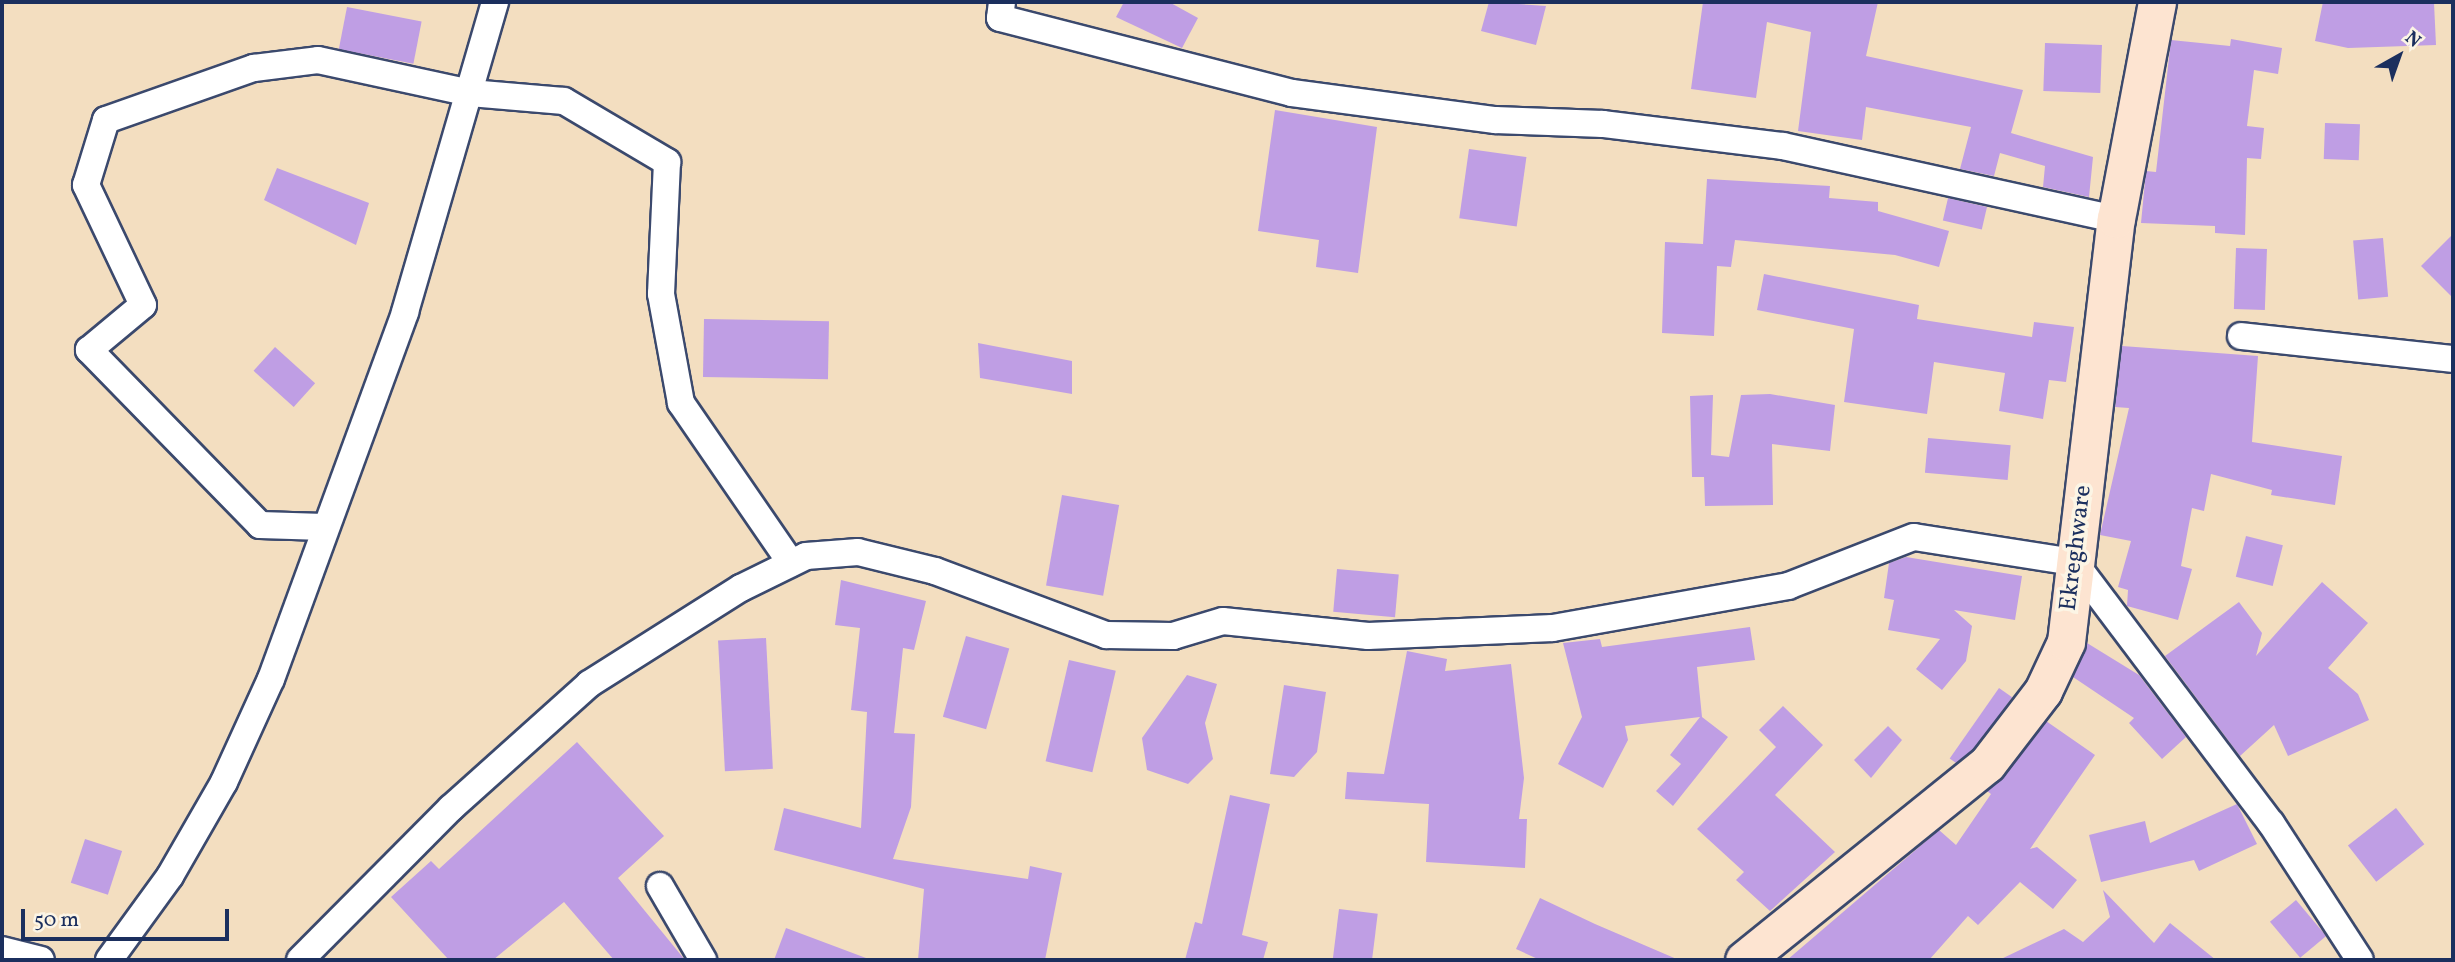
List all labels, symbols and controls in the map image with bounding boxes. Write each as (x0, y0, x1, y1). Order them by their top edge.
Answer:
north arrow (2364, 21, 2434, 91)
text: N (2399, 26, 2426, 54)
street label: Ekreghware (2055, 483, 2099, 613)
scale bar (24, 895, 233, 939)
text: 50 m (34, 906, 79, 935)

